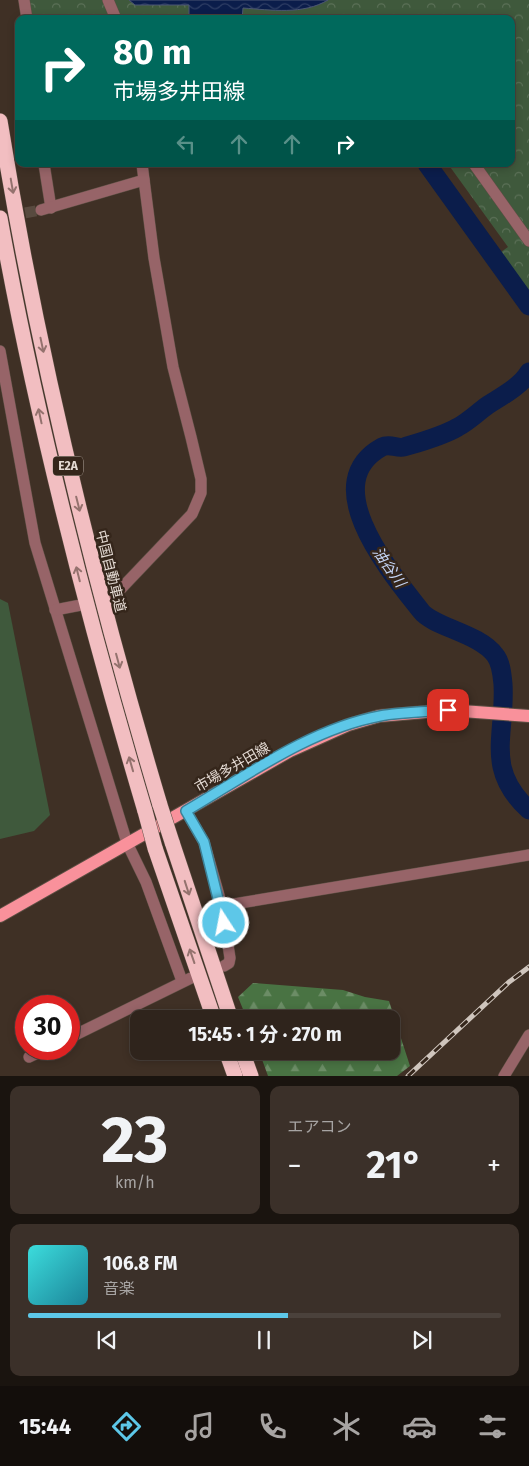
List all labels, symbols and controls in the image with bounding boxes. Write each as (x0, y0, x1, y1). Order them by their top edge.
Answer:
text: 80 m (113, 31, 192, 73)
icon: right (30, 35, 95, 100)
text: 市場多井田線 (113, 78, 245, 105)
icon: left (172, 130, 200, 158)
icon: ahead (225, 130, 253, 158)
icon: ahead (278, 130, 306, 158)
icon: right (331, 130, 359, 158)
one-way arrow (7, 177, 17, 193)
one-way arrow (38, 337, 48, 353)
one-way arrow (35, 408, 44, 424)
road number: E2A (53, 456, 83, 476)
one-way arrow (73, 495, 83, 511)
street label: 中国自動車道 (92, 528, 129, 614)
water label: 油谷川 (369, 543, 410, 592)
one-way arrow (73, 566, 82, 582)
one-way arrow (114, 653, 124, 669)
pin (427, 689, 469, 731)
icon: arrive (434, 696, 462, 724)
street label: 市場多井田線 (192, 739, 273, 796)
one-way arrow (125, 756, 135, 772)
one-way arrow (183, 880, 192, 896)
position arrow (197, 896, 249, 948)
one-way arrow (187, 949, 196, 965)
speed limit sign: 30 (15, 995, 80, 1060)
text: 15:45 · 1 分 · 270 m (188, 1023, 342, 1046)
text: 23 (101, 1101, 168, 1179)
text: エアコン (288, 1117, 352, 1136)
text: 21° (366, 1142, 422, 1188)
text: − (288, 1149, 302, 1182)
text: + (487, 1149, 501, 1182)
text: km/h (115, 1173, 155, 1192)
text: 106.8 FM (103, 1252, 177, 1275)
text: 音楽 (103, 1279, 135, 1298)
icon: previous (93, 1326, 121, 1354)
icon: pause (250, 1326, 278, 1354)
icon: next (408, 1326, 436, 1354)
icon: directions (109, 1409, 144, 1444)
icon: music (182, 1409, 217, 1444)
icon: phone (255, 1409, 290, 1444)
icon: climate (329, 1409, 364, 1444)
icon: car (402, 1409, 437, 1444)
icon: filters (475, 1409, 510, 1444)
text: 15:44 (19, 1413, 71, 1440)

